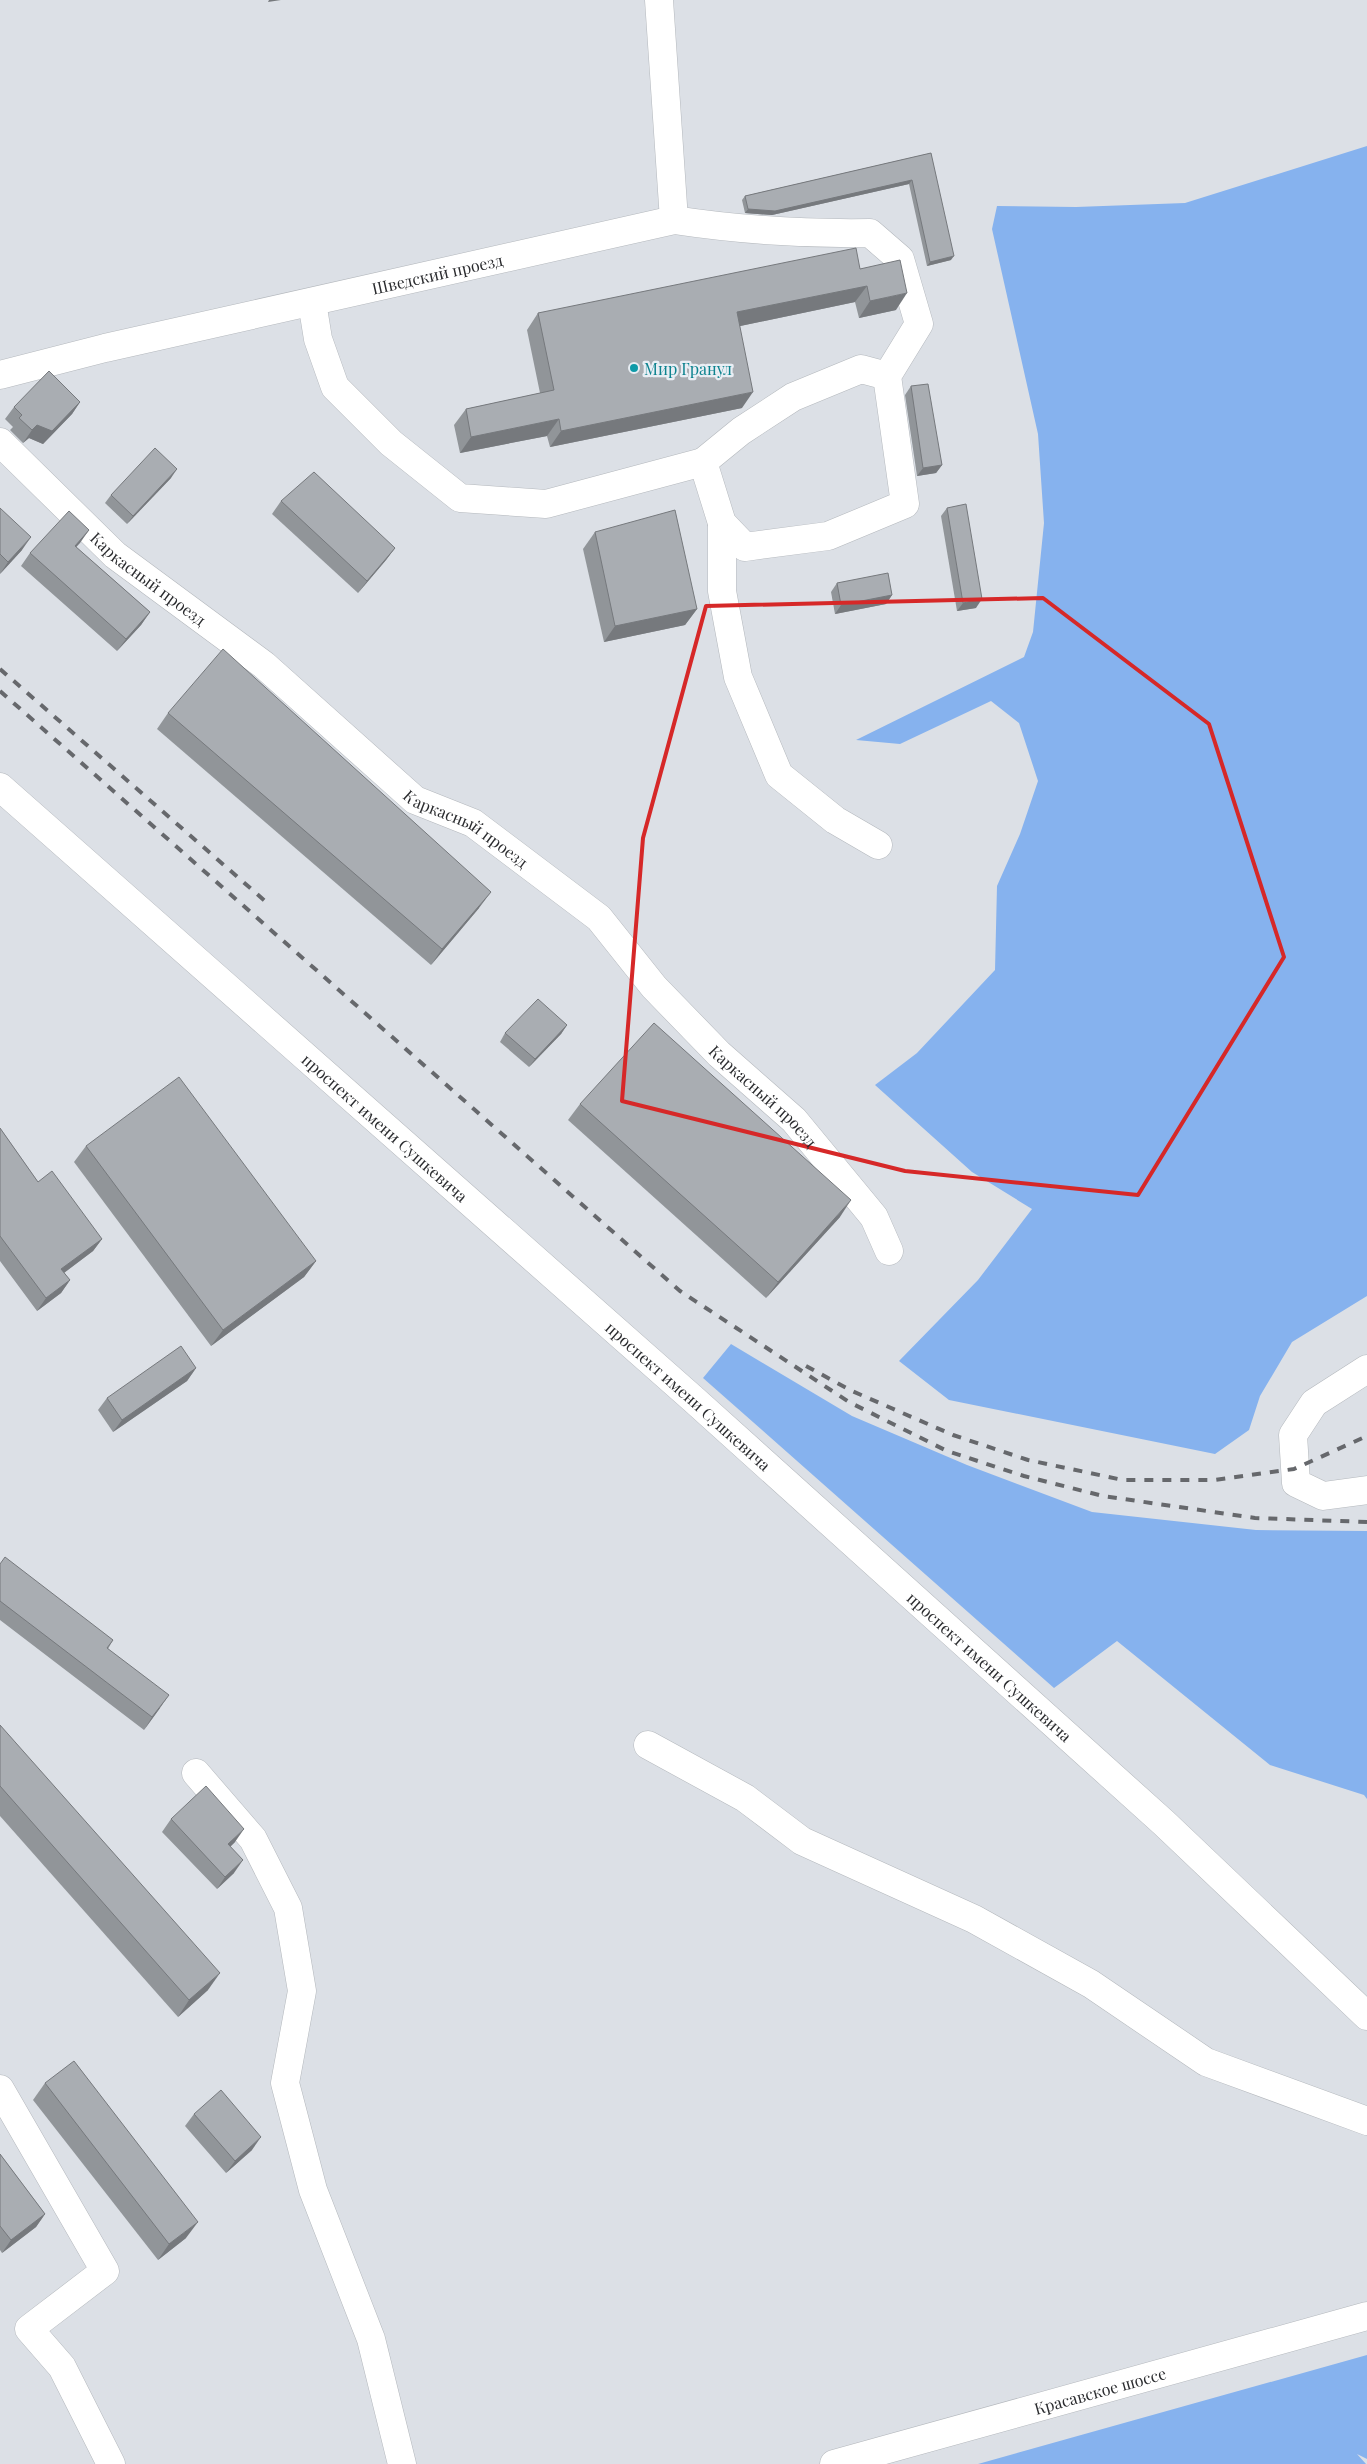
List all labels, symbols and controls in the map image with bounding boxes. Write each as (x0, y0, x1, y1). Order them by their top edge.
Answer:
street label: Шведский проезд (370, 248, 505, 298)
place label: Мир Гранул (644, 358, 732, 379)
marker: Мир Гранул (628, 362, 640, 374)
street label: Каркасный проезд (87, 527, 211, 630)
street label: Каркасный проезд (400, 785, 533, 872)
street label: Каркасный проезд (705, 1040, 823, 1152)
street label: проспект имени Сушкевича (298, 1048, 473, 1206)
street label: проспект имени Сушкевича (602, 1316, 776, 1475)
street label: проспект имени Сушкевича (903, 1587, 1077, 1746)
street label: Красавское шоссе (1032, 2362, 1168, 2418)

